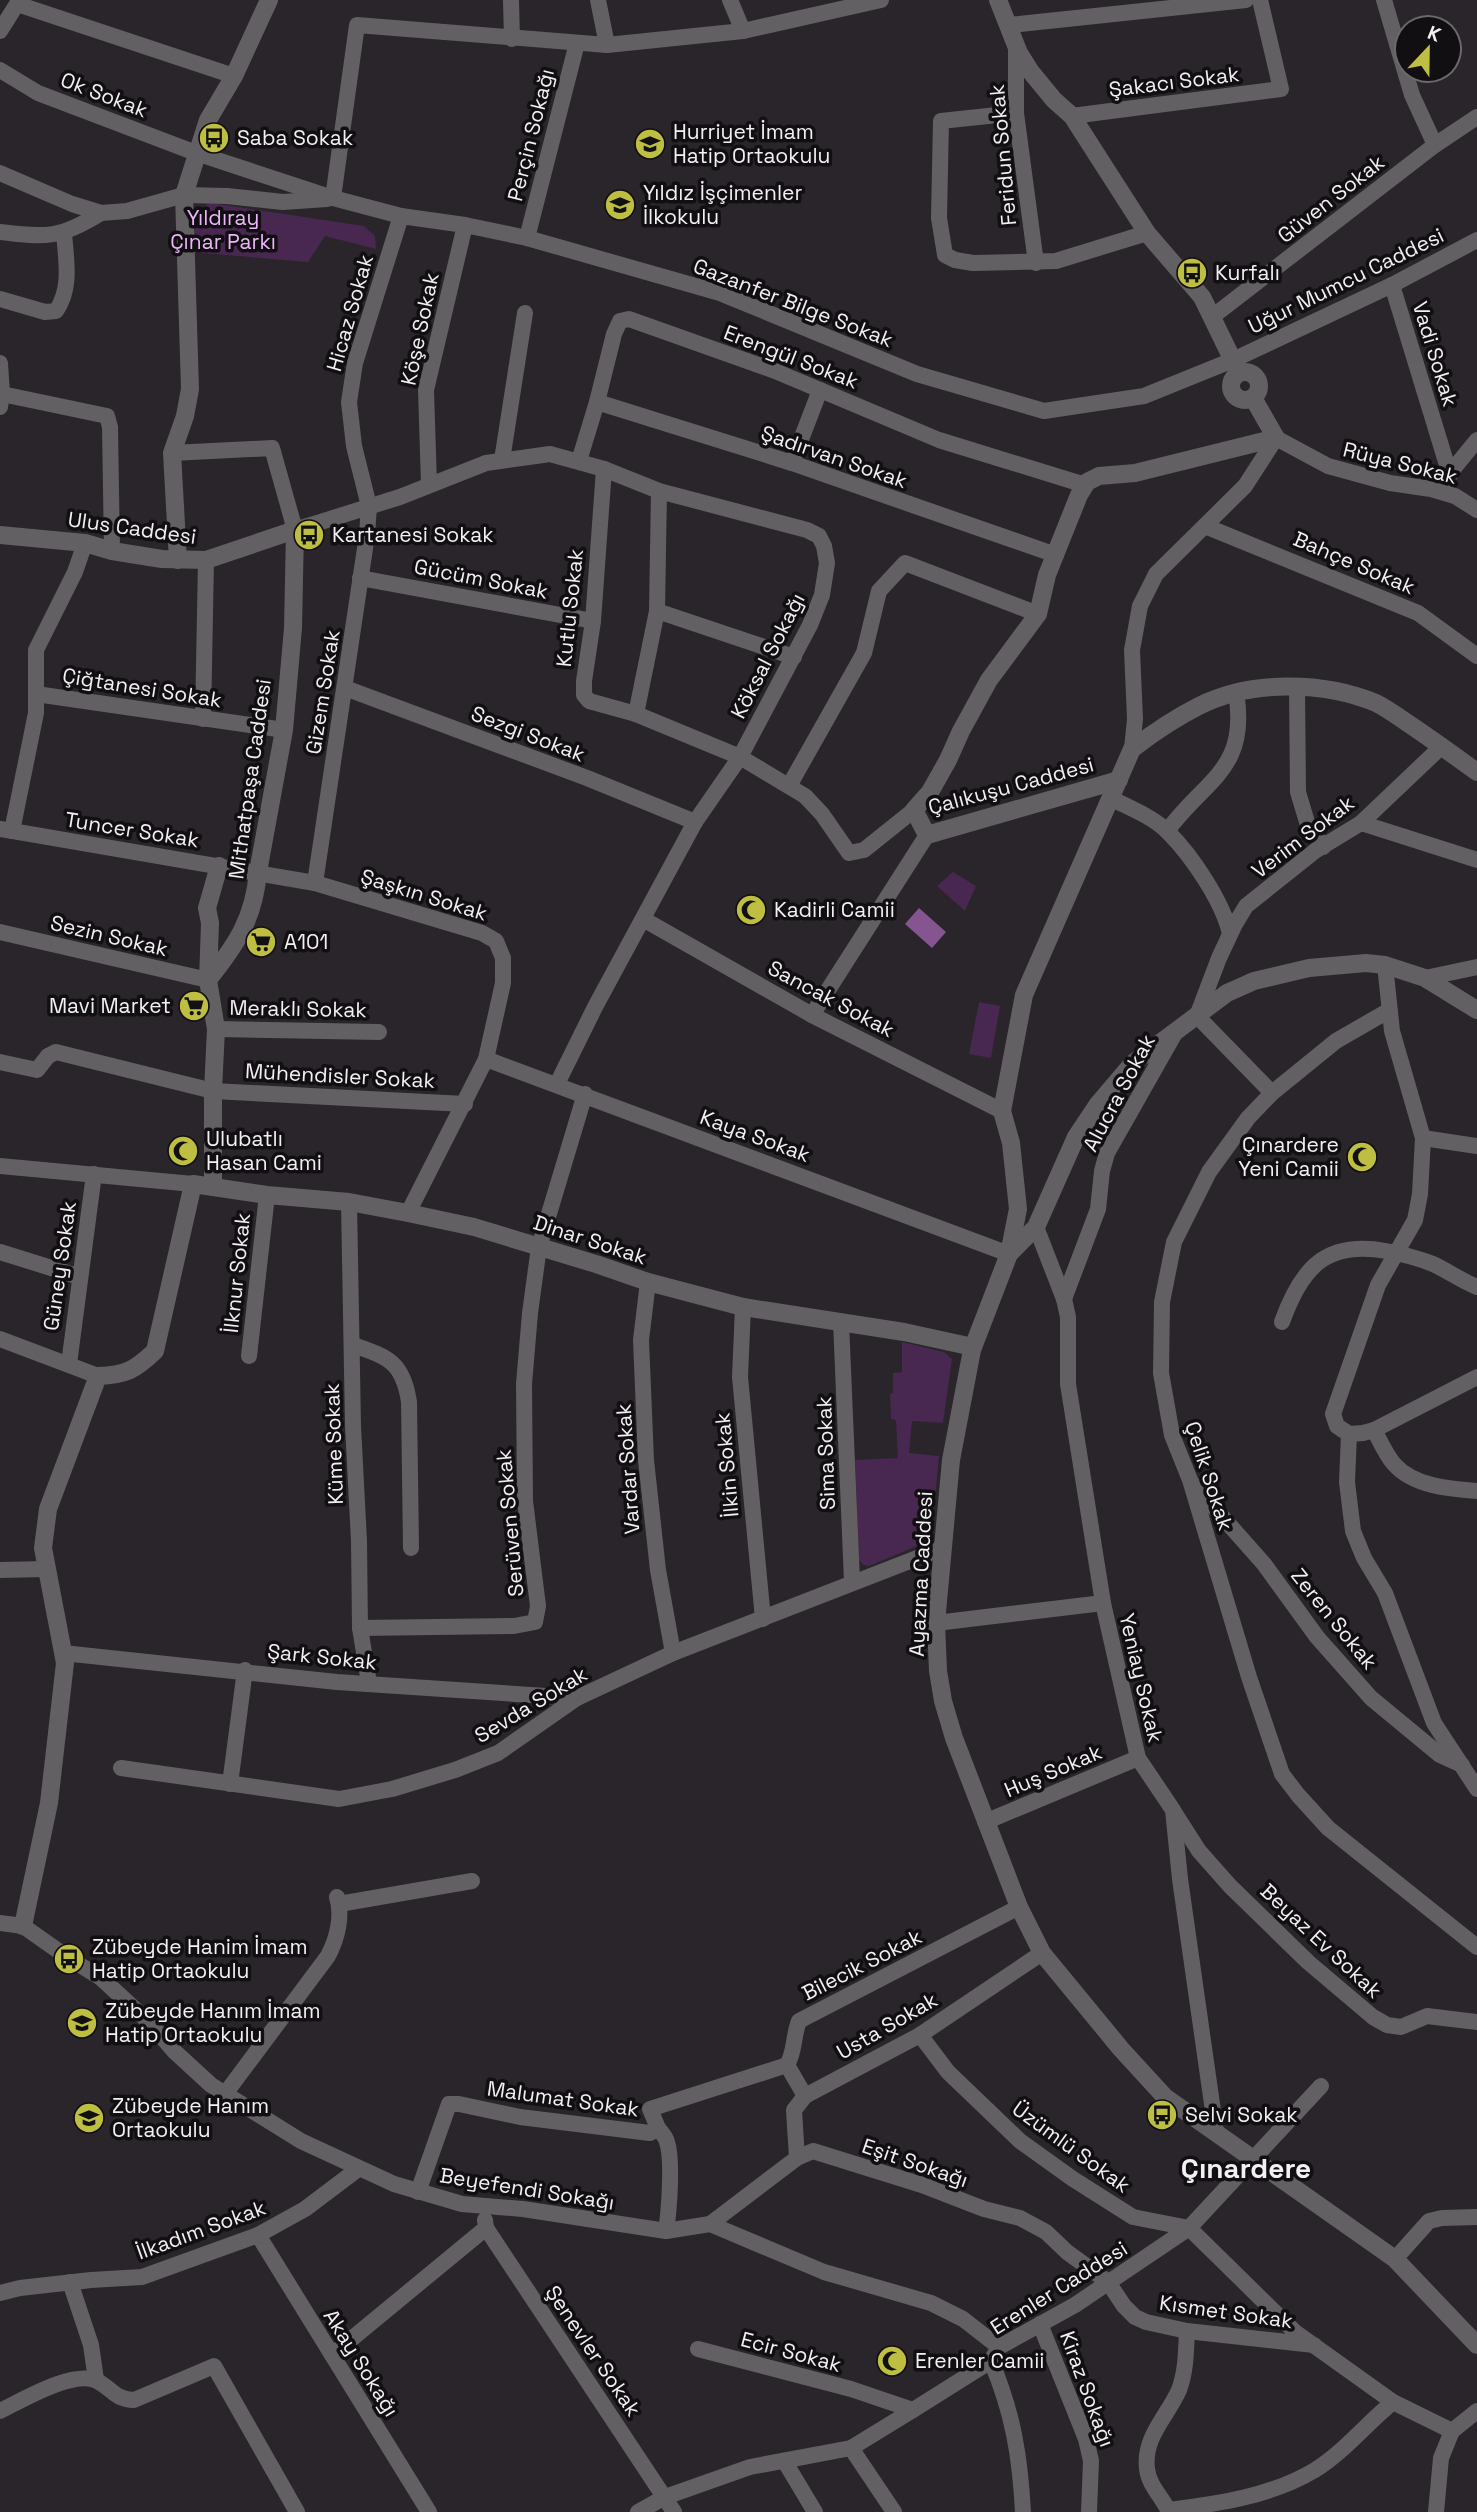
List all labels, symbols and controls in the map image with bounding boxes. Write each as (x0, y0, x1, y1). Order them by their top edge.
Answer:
north arrow (1393, 14, 1463, 84)
text: K (1424, 20, 1444, 48)
street label: Şakacı Sokak (1107, 60, 1241, 103)
street label: Ok Sokak (57, 66, 152, 123)
street label: Perçin Sokağı (501, 66, 560, 204)
street label: Feridun Sokak (983, 83, 1022, 227)
place label: Hurriyet İmam Hatip Ortaokulu (673, 118, 830, 169)
bus stop icon: Saba Sokak (197, 121, 231, 155)
place label: Saba Sokak (237, 124, 353, 151)
school or university icon: Hurriyet İmam Hatip Ortaokulu (633, 127, 667, 161)
street label: Güven Sokak (1272, 148, 1390, 249)
place label: Yıldız İşçimenler İlkokulu (643, 179, 802, 230)
school or university icon: Yıldız İşçimenler İlkokulu (603, 188, 637, 222)
park label: Yıldıray Çınar Parkı (170, 204, 276, 255)
street label: Uğur Mumcu Caddesi (1243, 221, 1448, 340)
street label: Hicaz Sokak (320, 251, 379, 374)
street label: Gazanfer Bilge Sokak (689, 252, 897, 353)
bus stop icon: Kurfalı (1175, 256, 1209, 290)
place label: Kurfalı (1215, 259, 1280, 286)
street label: Köşe Sokak (394, 270, 445, 388)
street label: Vadi Sokak (1407, 298, 1464, 410)
street label: Erengül Sokak (720, 319, 862, 395)
street label: Şadırvan Sokak (758, 419, 911, 494)
street label: Rüya Sokak (1340, 435, 1460, 490)
street label: Ulus Caddesi (66, 505, 198, 550)
bus stop icon: Kartanesi̇ Sokak (292, 518, 326, 552)
place label: Kartanesi̇ Sokak (332, 521, 494, 548)
street label: Bahçe Sokak (1289, 525, 1419, 600)
street label: Kutlu Sokak (550, 547, 589, 668)
street label: Gücüm Sokak (412, 552, 550, 605)
street label: Köksal Sokağı (724, 588, 811, 723)
street label: Gizem Sokak (299, 628, 346, 756)
street label: Çiğtanesi Sokak (60, 662, 224, 713)
street label: Mithatpaşa Caddesi (222, 677, 277, 881)
street label: Sezgi Sokak (467, 699, 589, 768)
street label: Çalıkuşu Caddesi (925, 750, 1097, 821)
street label: Verim Sokak (1246, 789, 1359, 884)
street label: Tuncer Sokak (63, 806, 201, 853)
street label: Şaşkın Sokak (358, 862, 491, 927)
mosque icon: Kadirli Camii (734, 893, 768, 927)
place label: Kadirli Camii (774, 896, 895, 923)
street label: Sezin Sokak (48, 909, 170, 962)
supermarket icon: A101 (244, 925, 278, 959)
place label: A101 (284, 928, 328, 955)
street label: Sancak Sokak (763, 954, 899, 1043)
supermarket icon: Mavi Market (177, 989, 211, 1023)
place label: Mavi Market (49, 992, 171, 1019)
street label: Meraklı Sokak (229, 994, 367, 1023)
street label: Alucra Sokak (1076, 1029, 1161, 1156)
street label: Mühendisler Sokak (244, 1057, 436, 1094)
street label: Kaya Sokak (696, 1103, 814, 1168)
place label: Ulubatlı Hasan Cami (206, 1125, 322, 1176)
place label: Çınardere Yeni Camii (1238, 1131, 1339, 1182)
mosque icon: Ulubatlı Hasan Cami (166, 1134, 200, 1168)
mosque icon: Çınardere Yeni Camii (1345, 1140, 1379, 1174)
street label: Güney Sokak (37, 1199, 82, 1332)
street label: Dinar Sokak (530, 1209, 650, 1271)
street label: İlknur Sokak (217, 1212, 256, 1334)
street label: Küme Sokak (318, 1383, 349, 1505)
street label: Sima Sokak (810, 1396, 841, 1510)
street label: Vardar Sokak (609, 1403, 646, 1535)
street label: İlkin Sokak (708, 1411, 745, 1519)
street label: Çelik Sokak (1179, 1418, 1240, 1534)
street label: Serüven Sokak (490, 1448, 529, 1598)
street label: Ayazma Caddesi (903, 1491, 938, 1657)
street label: Zeren Sokak (1285, 1562, 1384, 1675)
street label: Yeniay Sokak (1114, 1611, 1169, 1745)
street label: Şark Sokak (266, 1637, 378, 1676)
street label: Sevda Sokak (469, 1660, 592, 1749)
street label: Huş Sokak (1000, 1738, 1106, 1803)
street label: Beyaz Ev Sokak (1255, 1877, 1388, 2004)
street label: Bilecik Sokak (797, 1923, 926, 2006)
place label: Zübeyde Hanim İmam Hati̇p Ortaokulu (92, 1933, 308, 1984)
bus stop icon: Zübeyde Hanim İmam Hati̇p Ortaokulu (52, 1942, 86, 1976)
street label: Usta Sokak (831, 1986, 942, 2065)
place label: Zübeyde Hanım İmam Hatip Ortaokulu (105, 1997, 321, 2048)
school or university icon: Zübeyde Hanım İmam Hatip Ortaokulu (65, 2006, 99, 2040)
street label: Malumat Sokak (485, 2074, 641, 2123)
place label: Zübeyde Hanım Ortaokulu (112, 2092, 269, 2143)
street label: Üzümlü Sokak (1007, 2095, 1136, 2199)
bus stop icon: Selvi Sokak (1145, 2098, 1179, 2132)
school or university icon: Zübeyde Hanım Ortaokulu (72, 2101, 106, 2135)
place label: Selvi Sokak (1185, 2101, 1298, 2128)
street label: Eşit Sokağı (859, 2132, 972, 2193)
district label: Çınardere (1181, 2150, 1311, 2186)
street label: Beyefendi Sokağı (438, 2161, 616, 2216)
street label: İlkadım Sokak (133, 2194, 269, 2265)
street label: Erenler Caddesi (985, 2235, 1132, 2340)
street label: Şenevler Sokak (540, 2280, 647, 2422)
street label: Kısmet Sokak (1158, 2289, 1295, 2334)
street label: Akay Sokağı (318, 2304, 405, 2421)
street label: Ecir Sokak (738, 2325, 844, 2378)
street label: Kiraz Sokağı (1054, 2327, 1121, 2450)
mosque icon: Erenler Camii (875, 2344, 909, 2378)
place label: Erenler Camii (915, 2347, 1044, 2374)

